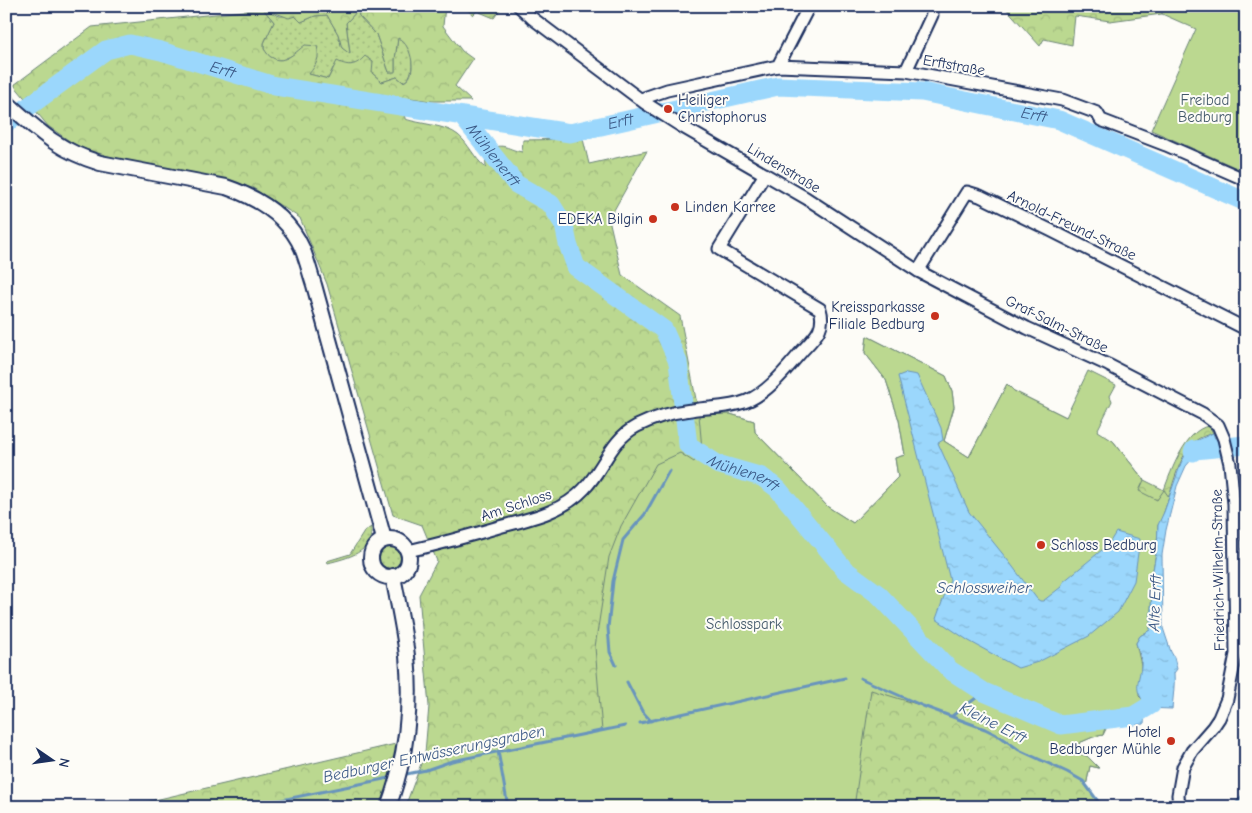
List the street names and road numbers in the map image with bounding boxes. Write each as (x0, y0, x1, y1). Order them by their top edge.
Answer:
street label: Erftstraße (922, 51, 987, 79)
street label: Lindenstraße (744, 139, 824, 197)
street label: Arnold-Freund-Straße (1005, 186, 1140, 264)
street label: Graf-Salm-Straße (1003, 291, 1112, 357)
street label: Am Schloss (478, 485, 554, 525)
street label: Friedrich-Wilhelm-Straße (1208, 488, 1228, 651)

